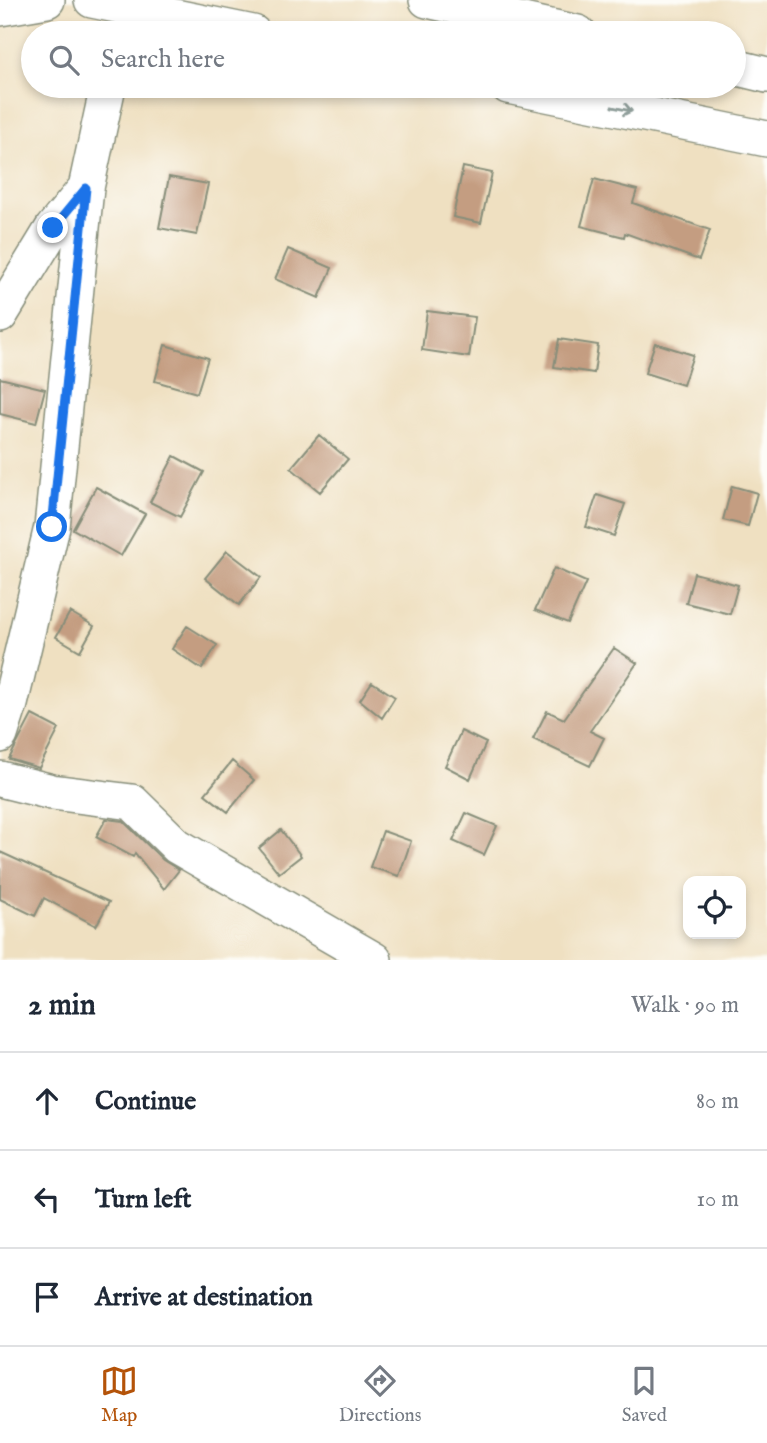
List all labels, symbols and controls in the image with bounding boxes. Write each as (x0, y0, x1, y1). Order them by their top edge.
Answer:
search box (21, 21, 746, 98)
icon: search (45, 41, 83, 79)
text: Search here (101, 43, 225, 76)
one-way arrow (610, 103, 633, 117)
route end (37, 212, 68, 243)
route start (36, 511, 67, 542)
map controls (683, 876, 746, 939)
button: locate (683, 876, 746, 939)
text: 2 min (28, 987, 96, 1025)
text: Walk · 90 m (631, 991, 739, 1020)
icon: ahead (28, 1082, 66, 1120)
text: Continue (95, 1085, 196, 1118)
text: 80 m (696, 1087, 739, 1116)
icon: left (28, 1180, 66, 1218)
text: Turn left (95, 1183, 192, 1216)
text: 10 m (696, 1185, 739, 1214)
icon: arrive (28, 1278, 66, 1316)
text: Arrive at destination (95, 1281, 313, 1314)
tab: Map (100, 1362, 138, 1428)
tab: Directions (339, 1362, 421, 1428)
tab: Saved (622, 1362, 667, 1428)

